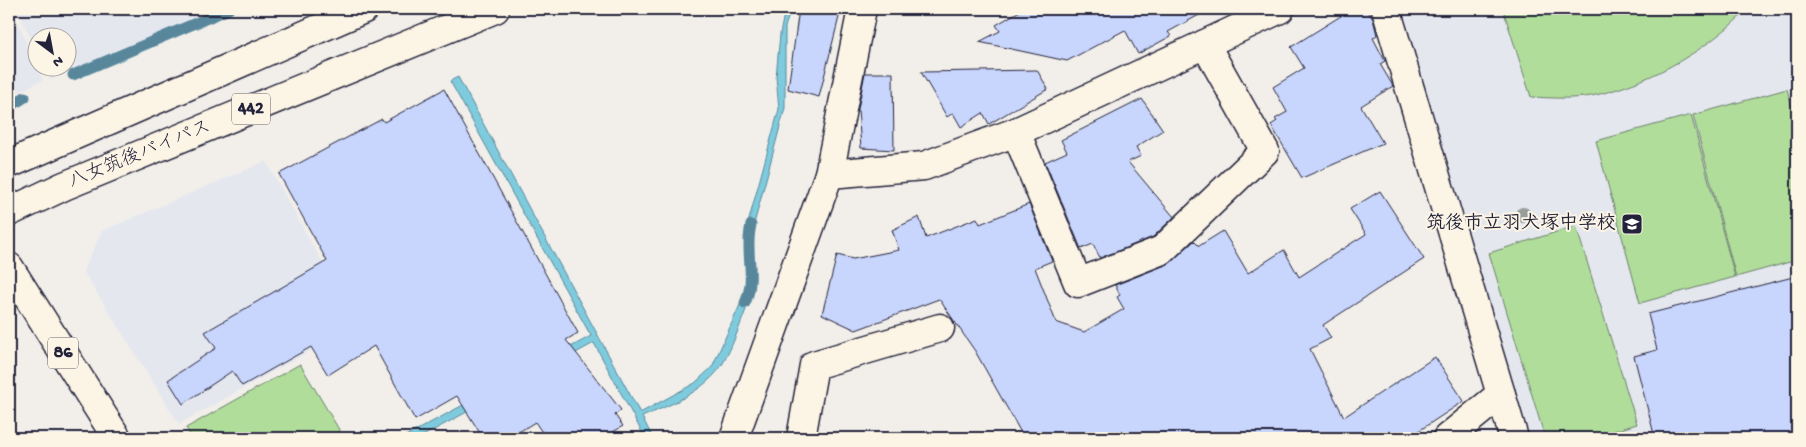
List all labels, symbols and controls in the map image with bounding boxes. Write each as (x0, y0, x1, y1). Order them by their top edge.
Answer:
north arrow (28, 28, 78, 78)
text: N (49, 51, 66, 71)
road number: 442 (232, 94, 270, 125)
street label: 八女筑後バイパス (65, 115, 215, 194)
place label: 筑後市立羽犬塚中学校 (1426, 212, 1616, 236)
school or university icon: 筑後市立羽犬塚中学校 (1620, 212, 1644, 236)
road number: 86 (48, 338, 78, 368)

